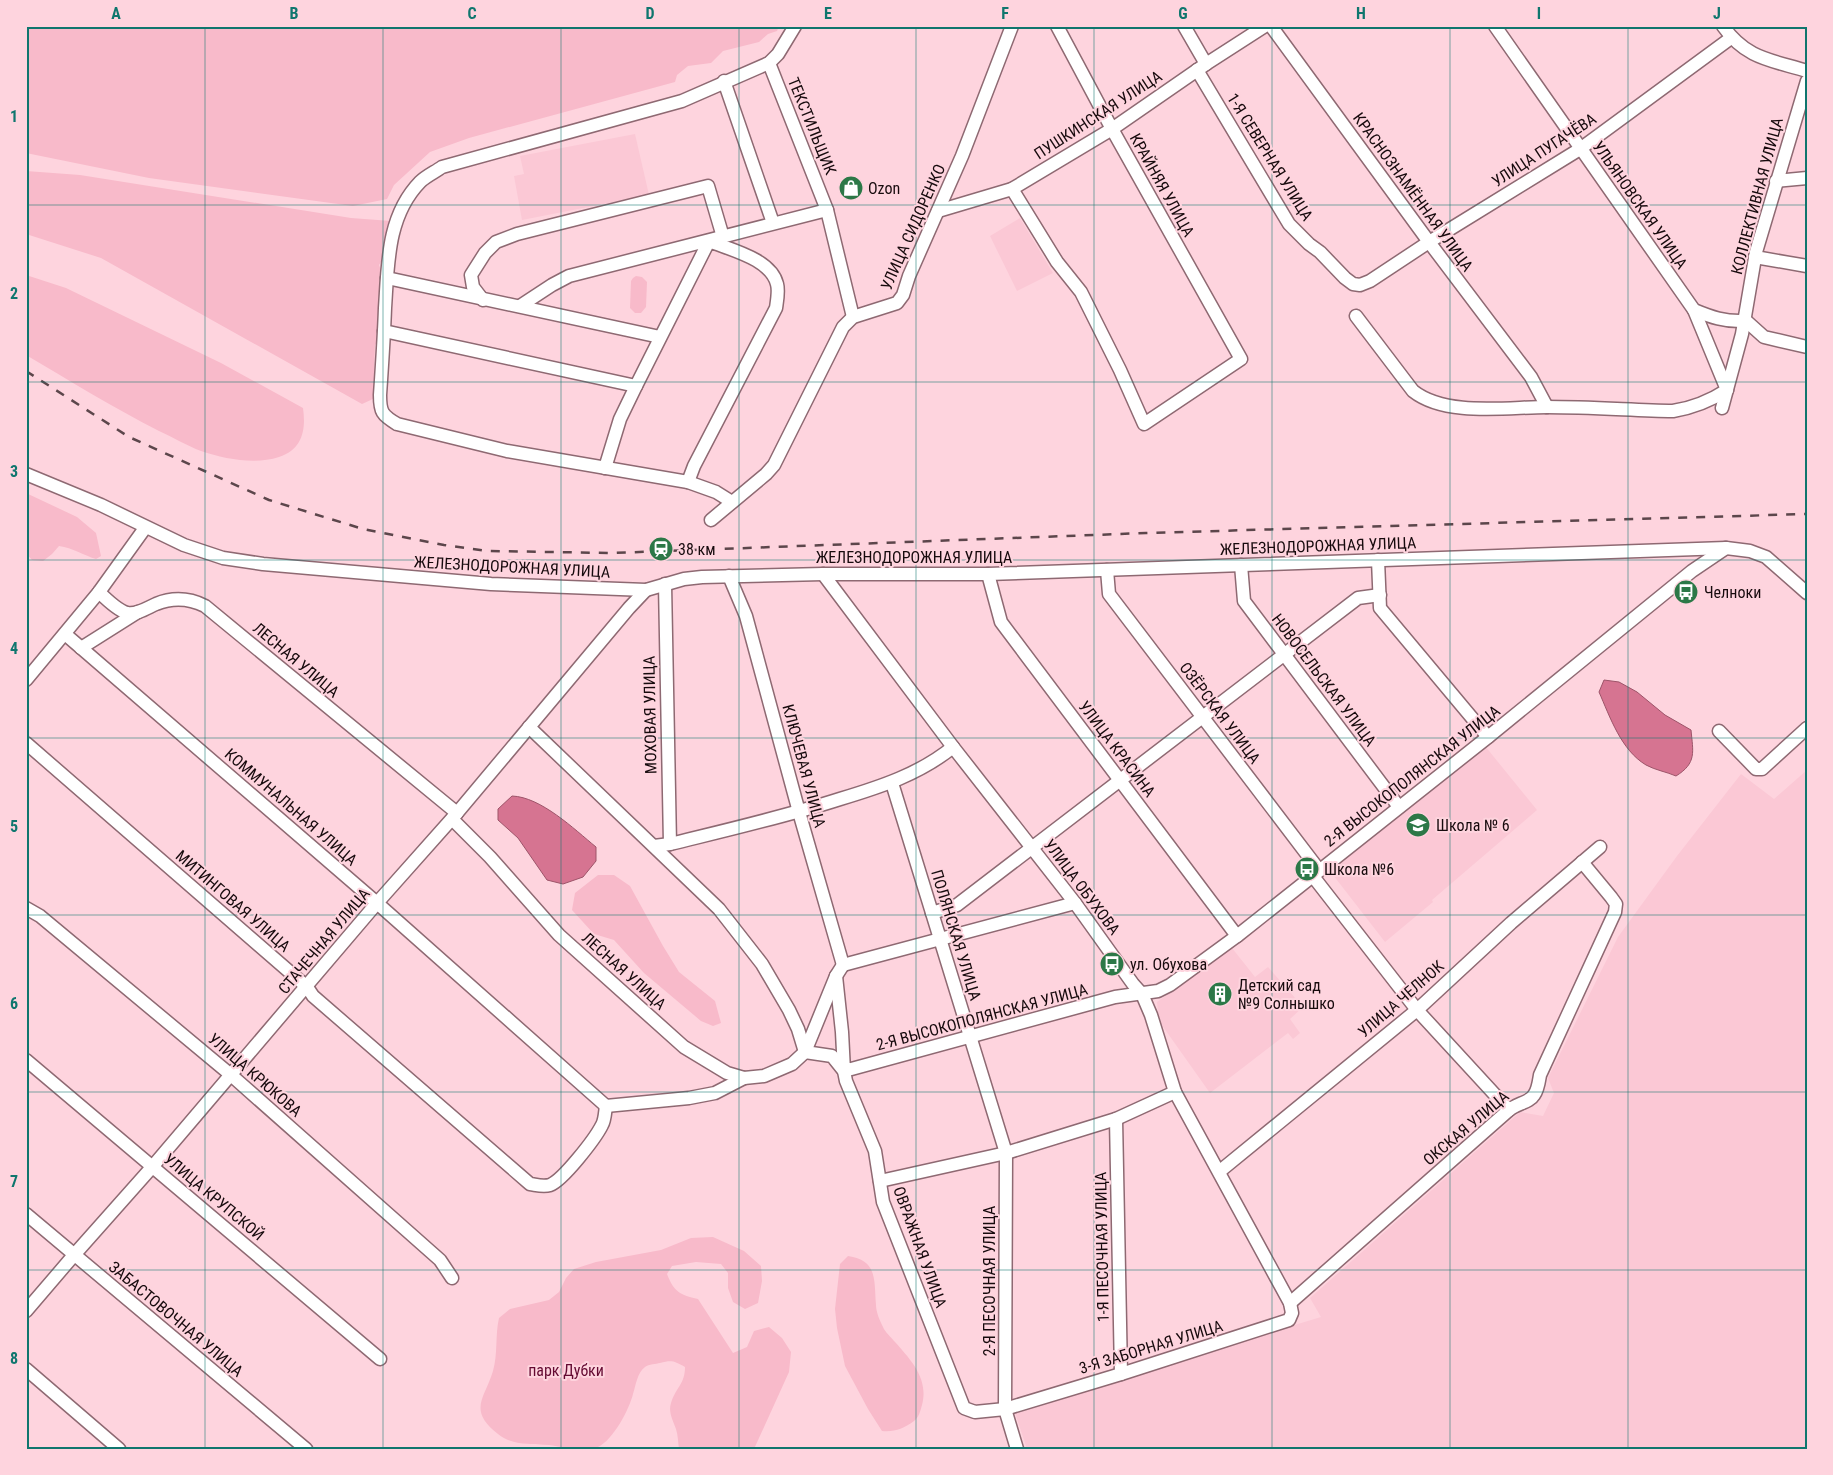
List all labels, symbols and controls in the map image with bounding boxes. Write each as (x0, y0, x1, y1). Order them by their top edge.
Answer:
text: A (111, 4, 121, 23)
text: B (290, 4, 299, 23)
text: C (467, 4, 477, 23)
text: D (645, 4, 655, 23)
text: E (824, 4, 832, 23)
text: F (1001, 4, 1009, 23)
text: G (1178, 4, 1188, 23)
text: H (1356, 4, 1366, 23)
text: I (1537, 4, 1541, 23)
text: J (1713, 4, 1721, 23)
street label: ПУШКИНСКАЯ УЛИЦА (1031, 67, 1165, 163)
street label: ТЕКСТИЛЬЩИК (784, 75, 840, 177)
street label: 1-Я СЕВЕРНАЯ УЛИЦА (1223, 90, 1317, 224)
text: 1 (10, 107, 18, 126)
street label: КРАСНОЗНАМЁННАЯ УЛИЦА (1349, 109, 1477, 275)
street label: УЛИЦА ПУГАЧЁВА (1488, 109, 1600, 191)
street label: КОЛЛЕКТИВНАЯ УЛИЦА (1727, 116, 1787, 276)
street label: КРАЙНЯЯ УЛИЦА (1126, 130, 1198, 240)
street label: УЛЬЯНОВСКАЯ УЛИЦА (1589, 137, 1691, 273)
street label: УЛИЦА СИДОРЕНКО (877, 161, 949, 293)
shop icon: Ozon (838, 175, 864, 201)
place label: Ozon (868, 179, 900, 198)
text: 2 (10, 284, 18, 303)
text: 3 (10, 462, 18, 481)
street label: ЖЕЛЕЗНОДОРОЖНАЯ УЛИЦА (1219, 533, 1417, 559)
station icon: 38 км (648, 536, 674, 562)
place label: 38 км (678, 540, 716, 559)
street label: ЖЕЛЕЗНОДОРОЖНАЯ УЛИЦА (816, 548, 1012, 567)
street label: ЖЕЛЕЗНОДОРОЖНАЯ УЛИЦА (413, 552, 611, 582)
bus stop icon: Челноки (1673, 579, 1699, 605)
place label: Челноки (1704, 583, 1761, 602)
street label: НОВОСЕЛЬСКАЯ УЛИЦА (1268, 610, 1380, 750)
street label: ЛЕСНАЯ УЛИЦА (249, 618, 343, 702)
text: 4 (10, 639, 18, 658)
street label: МОХОВАЯ УЛИЦА (639, 656, 661, 774)
street label: ОЗЁРСКАЯ УЛИЦА (1176, 658, 1264, 768)
street label: УЛИЦА КРАСИНА (1075, 697, 1159, 801)
street label: 2-Я ВЫСОКОПОЛЯНСКАЯ УЛИЦА (1320, 701, 1504, 851)
street label: КЛЮЧЕВАЯ УЛИЦА (778, 702, 830, 830)
street label: КОММУНАЛЬНАЯ УЛИЦА (221, 744, 361, 870)
school or university icon: Школа № 6 (1405, 812, 1431, 838)
place label: Школа № 6 (1436, 816, 1510, 835)
text: 5 (10, 817, 18, 836)
street label: УЛИЦА ОБУХОВА (1040, 836, 1124, 938)
street label: МИТИНГОВАЯ УЛИЦА (172, 846, 294, 956)
bus stop icon: Школа №6 (1294, 856, 1320, 882)
place label: Школа №6 (1324, 860, 1394, 879)
street label: ПОЛЯНСКАЯ УЛИЦА (927, 867, 985, 1003)
street label: СТАЧЕЧНАЯ УЛИЦА (274, 884, 374, 998)
street label: ЛЕСНАЯ УЛИЦА (578, 928, 670, 1014)
bus stop icon: ул. Обухова (1099, 951, 1125, 977)
place label: ул. Обухова (1130, 955, 1207, 974)
street label: УЛИЦА ЧЕЛНОК (1354, 957, 1448, 1041)
place label: Детский сад №9 Солнышко (1238, 976, 1335, 1013)
street label: 2-Я ВЫСОКОПОЛЯНСКАЯ УЛИЦА (874, 980, 1090, 1054)
building icon: Детский сад №9 Солнышко (1207, 981, 1233, 1007)
text: 6 (10, 994, 18, 1013)
street label: УЛИЦА КРЮКОВА (204, 1029, 306, 1121)
street label: ОКСКАЯ УЛИЦА (1419, 1087, 1513, 1169)
street label: УЛИЦА КРУПСКОЙ (160, 1149, 268, 1245)
text: 7 (10, 1172, 18, 1191)
street label: 1-Я ПЕСОЧНАЯ УЛИЦА (1091, 1172, 1113, 1322)
street label: ОВРАЖНАЯ УЛИЦА (889, 1184, 951, 1310)
street label: 2-Я ПЕСОЧНАЯ УЛИЦА (980, 1206, 999, 1356)
street label: ЗАБАСТОВОЧНАЯ УЛИЦА (105, 1257, 247, 1381)
street label: 3-Я ЗАБОРНАЯ УЛИЦА (1077, 1316, 1225, 1378)
text: 8 (10, 1349, 18, 1368)
park label: парк Дубки (528, 1361, 604, 1380)

